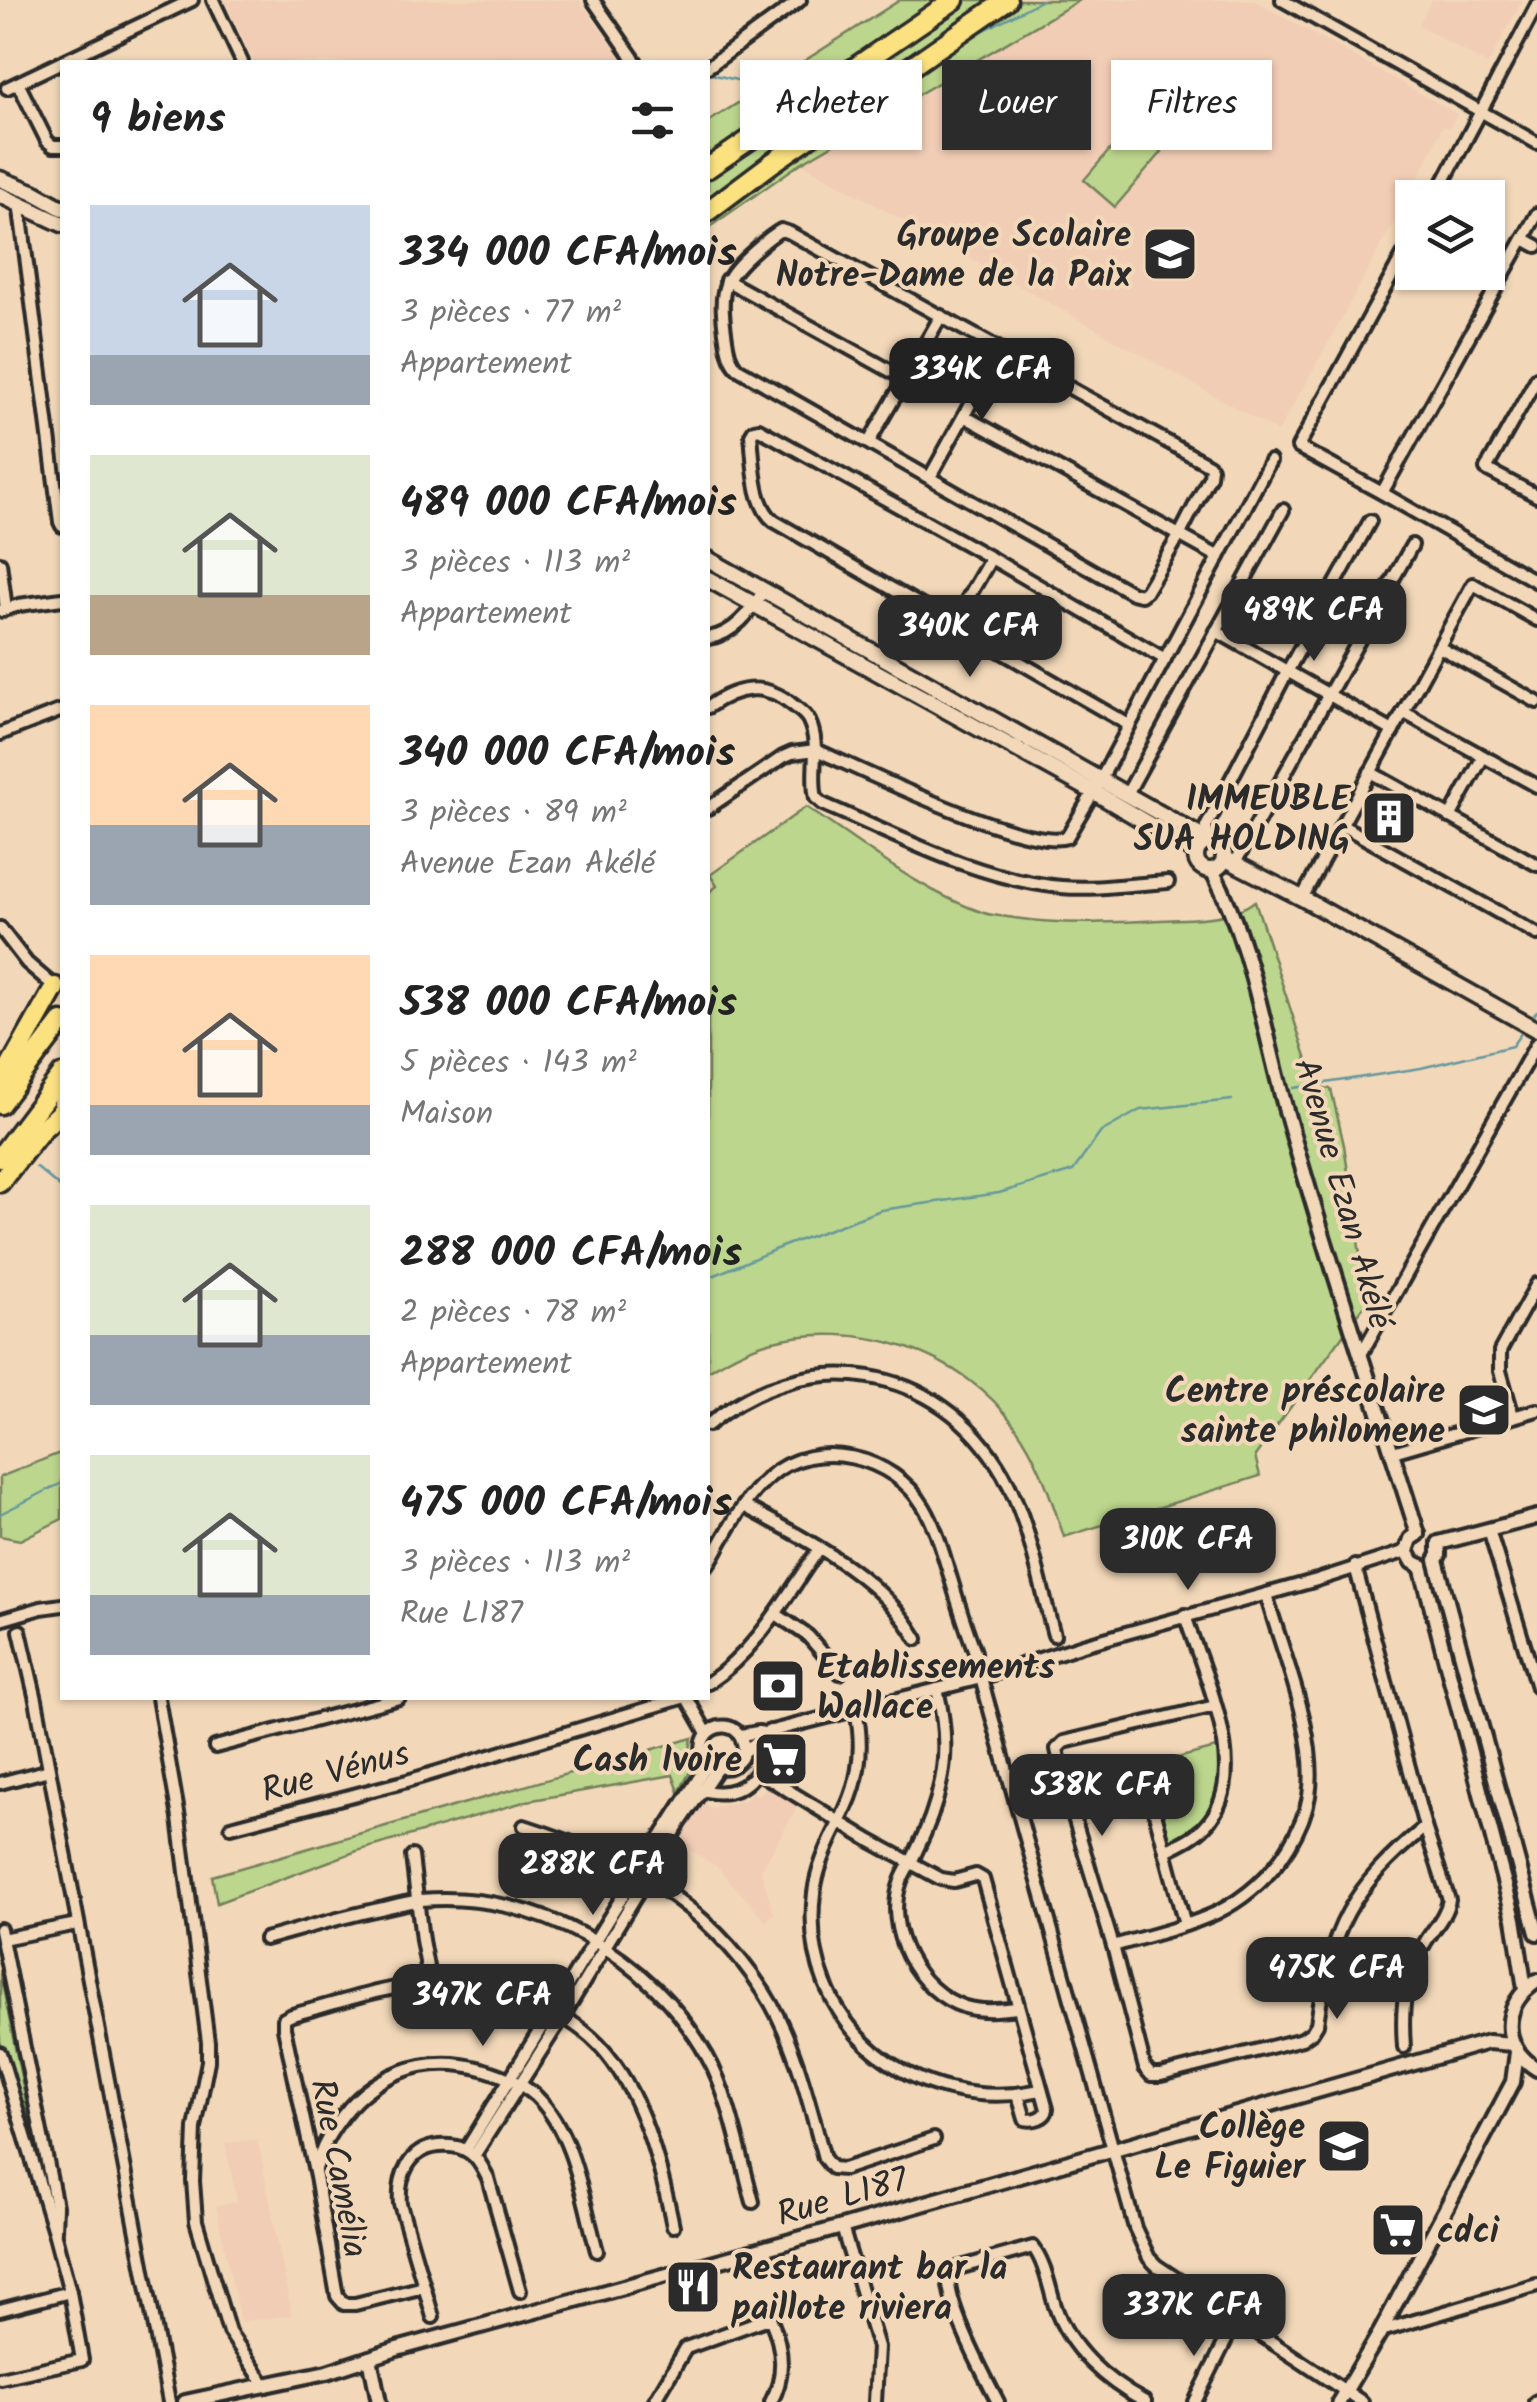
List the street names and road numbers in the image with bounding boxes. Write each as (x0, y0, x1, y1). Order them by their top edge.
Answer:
street label: Avenue Ezan Akélé (1276, 1052, 1407, 1337)
street label: Rue Vénus (255, 1727, 416, 1821)
street label: Rue Camélia (292, 2074, 382, 2263)
street label: Rue L187 (771, 2153, 917, 2244)

